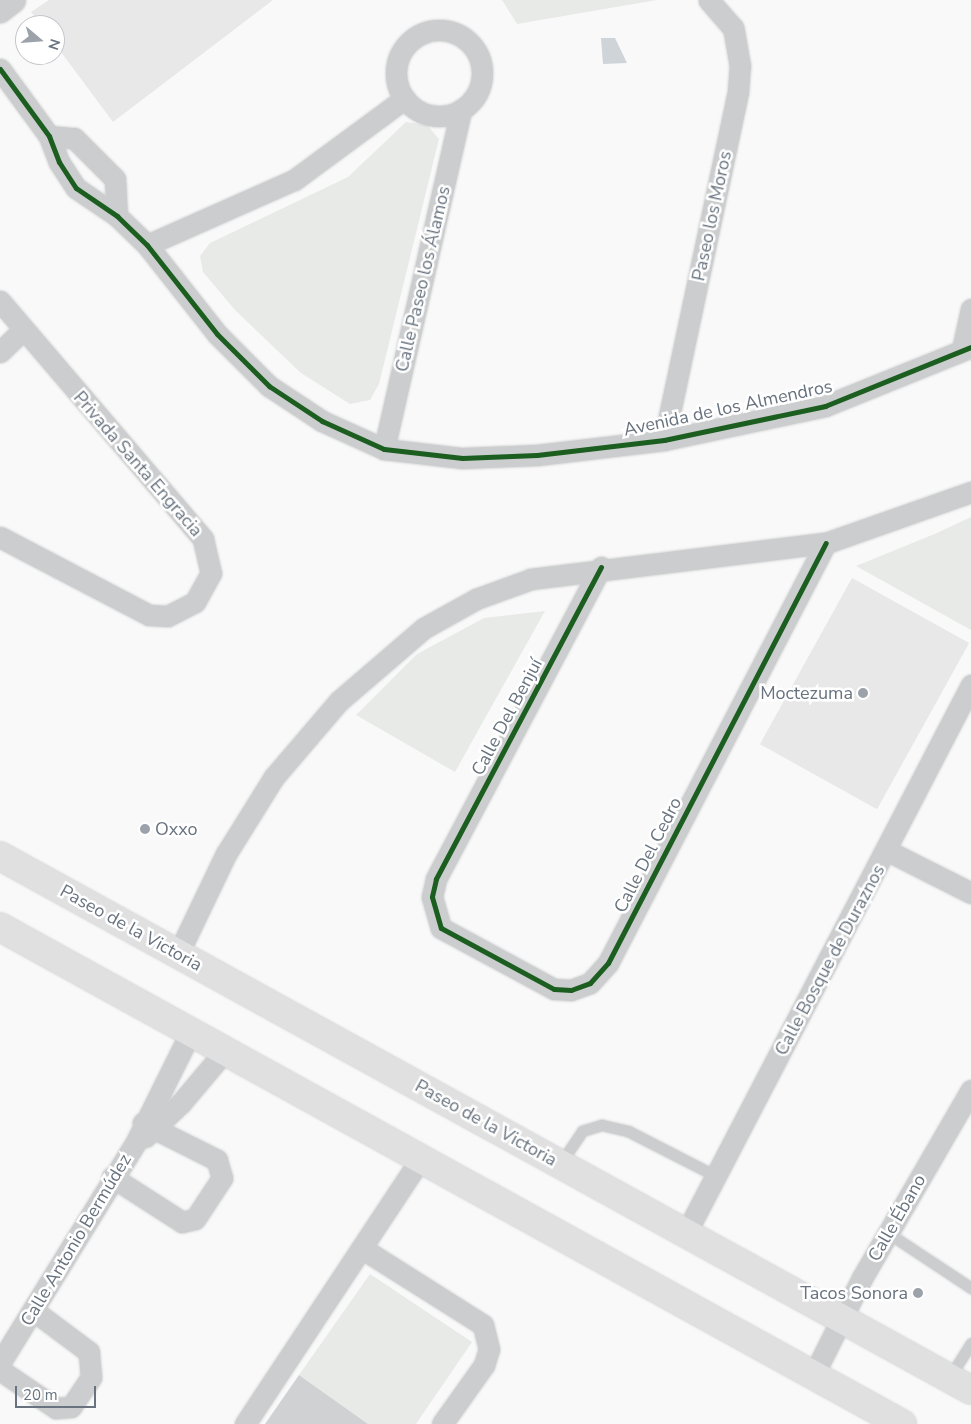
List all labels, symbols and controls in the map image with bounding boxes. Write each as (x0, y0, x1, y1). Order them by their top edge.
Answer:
north arrow (15, 15, 65, 65)
text: N (43, 37, 64, 52)
street label: Paseo los Moros (688, 149, 736, 283)
street label: Calle Paseo los Álamos (391, 184, 455, 374)
street label: Avenida de los Almendros (622, 375, 834, 441)
street label: Privada Santa Engracia (69, 387, 207, 541)
street label: Calle Del Benjuí (467, 655, 547, 779)
place label: Moctezuma (760, 682, 853, 704)
marker: Moctezuma (857, 687, 869, 699)
street label: Calle Del Cedro (610, 794, 686, 916)
place label: Oxxo (155, 818, 198, 840)
marker: Oxxo (139, 823, 151, 835)
street label: Calle Bosque de Duraznos (770, 861, 890, 1059)
street label: Paseo de la Victoria (56, 880, 206, 976)
street label: Paseo de la Victoria (411, 1075, 561, 1171)
street label: Calle Antonio Bermúdez (16, 1150, 136, 1330)
street label: Calle Ébano (863, 1171, 931, 1265)
place label: Tacos Sonora (800, 1282, 908, 1304)
marker: Tacos Sonora (912, 1287, 924, 1299)
scale bar (18, 1376, 99, 1408)
text: 20 m (23, 1385, 58, 1405)

